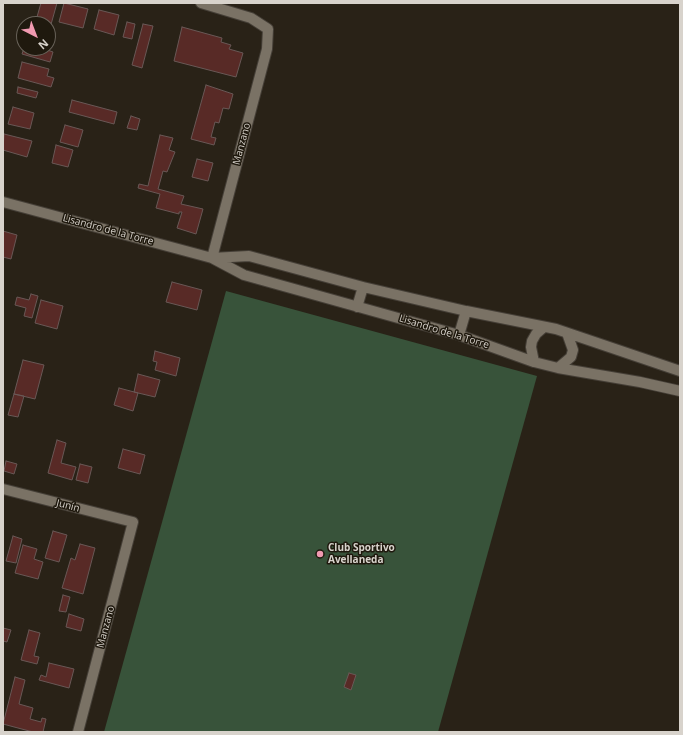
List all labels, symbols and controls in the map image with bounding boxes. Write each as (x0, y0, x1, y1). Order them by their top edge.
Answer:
north arrow (16, 16, 56, 56)
text: N (35, 36, 52, 53)
street label: Manzano (231, 122, 253, 166)
street label: Lisandro de la Torre (61, 212, 155, 248)
street label: Lisandro de la Torre (398, 313, 490, 351)
street label: Junín (55, 497, 81, 515)
place label: Club Sportivo Avellaneda (328, 542, 395, 566)
marker: Club Sportivo Avellaneda (315, 549, 325, 559)
street label: Manzano (95, 605, 117, 649)

